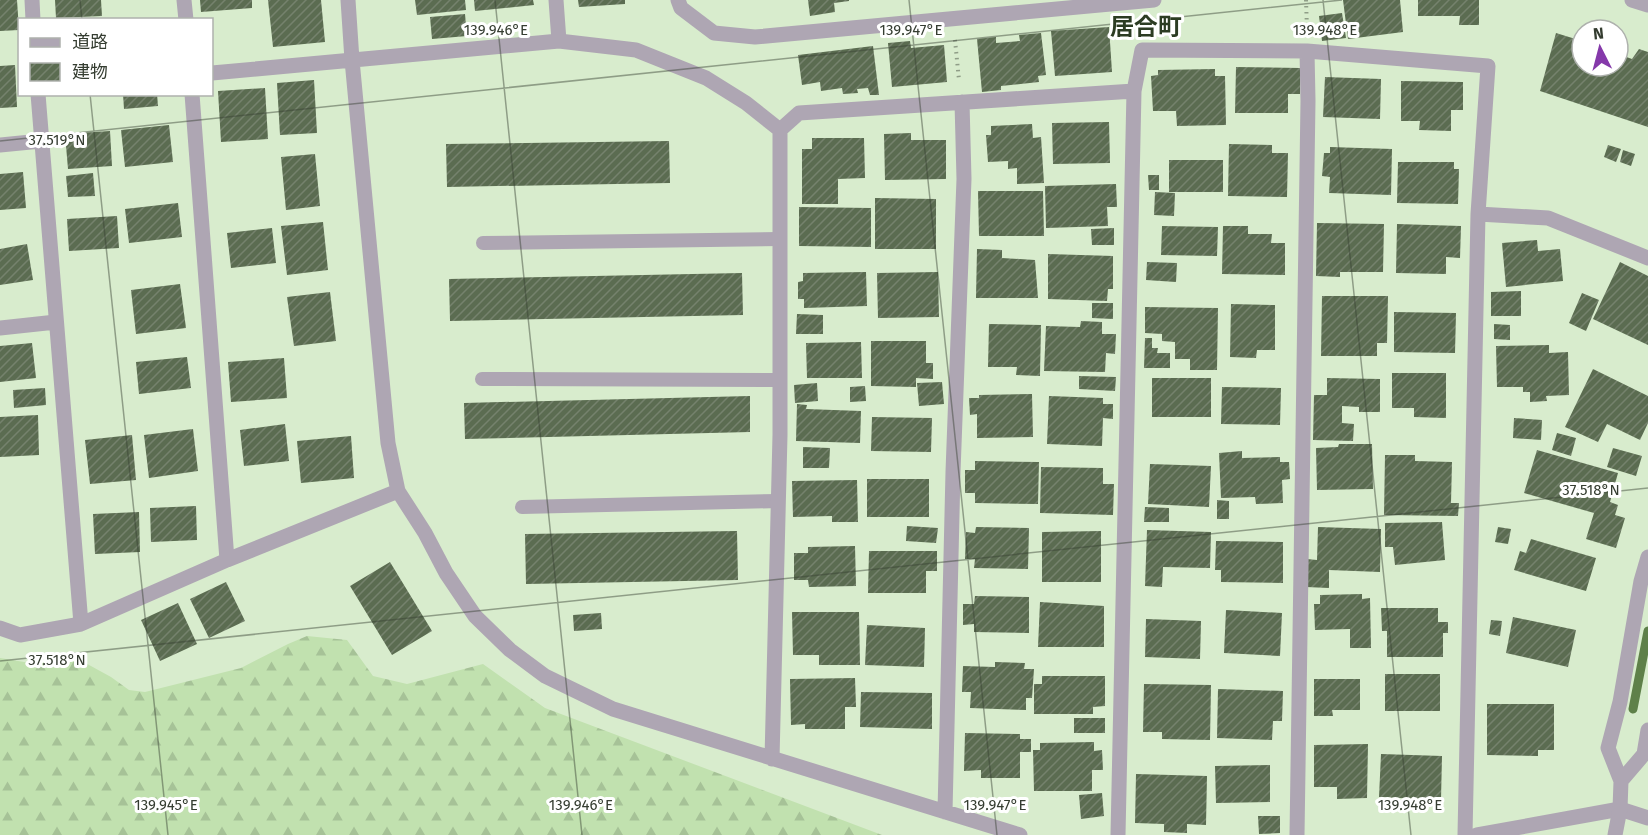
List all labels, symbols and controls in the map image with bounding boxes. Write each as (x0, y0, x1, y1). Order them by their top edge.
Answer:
district label: 居合町 (1110, 13, 1182, 41)
legend (18, 18, 213, 96)
north arrow (1570, 18, 1630, 78)
text: 139.946°E (464, 21, 528, 39)
text: 139.947°E (880, 21, 942, 39)
text: 139.948°E (1293, 21, 1357, 39)
text: N (1592, 24, 1605, 44)
text: 道路 (72, 31, 108, 53)
text: 建物 (72, 61, 108, 83)
text: 37.519°N (28, 131, 86, 149)
text: 37.518°N (1562, 481, 1620, 499)
text: 37.518°N (28, 651, 86, 669)
text: 139.945°E (134, 796, 198, 814)
text: 139.946°E (549, 796, 613, 814)
text: 139.947°E (964, 796, 1026, 814)
text: 139.948°E (1378, 796, 1442, 814)

